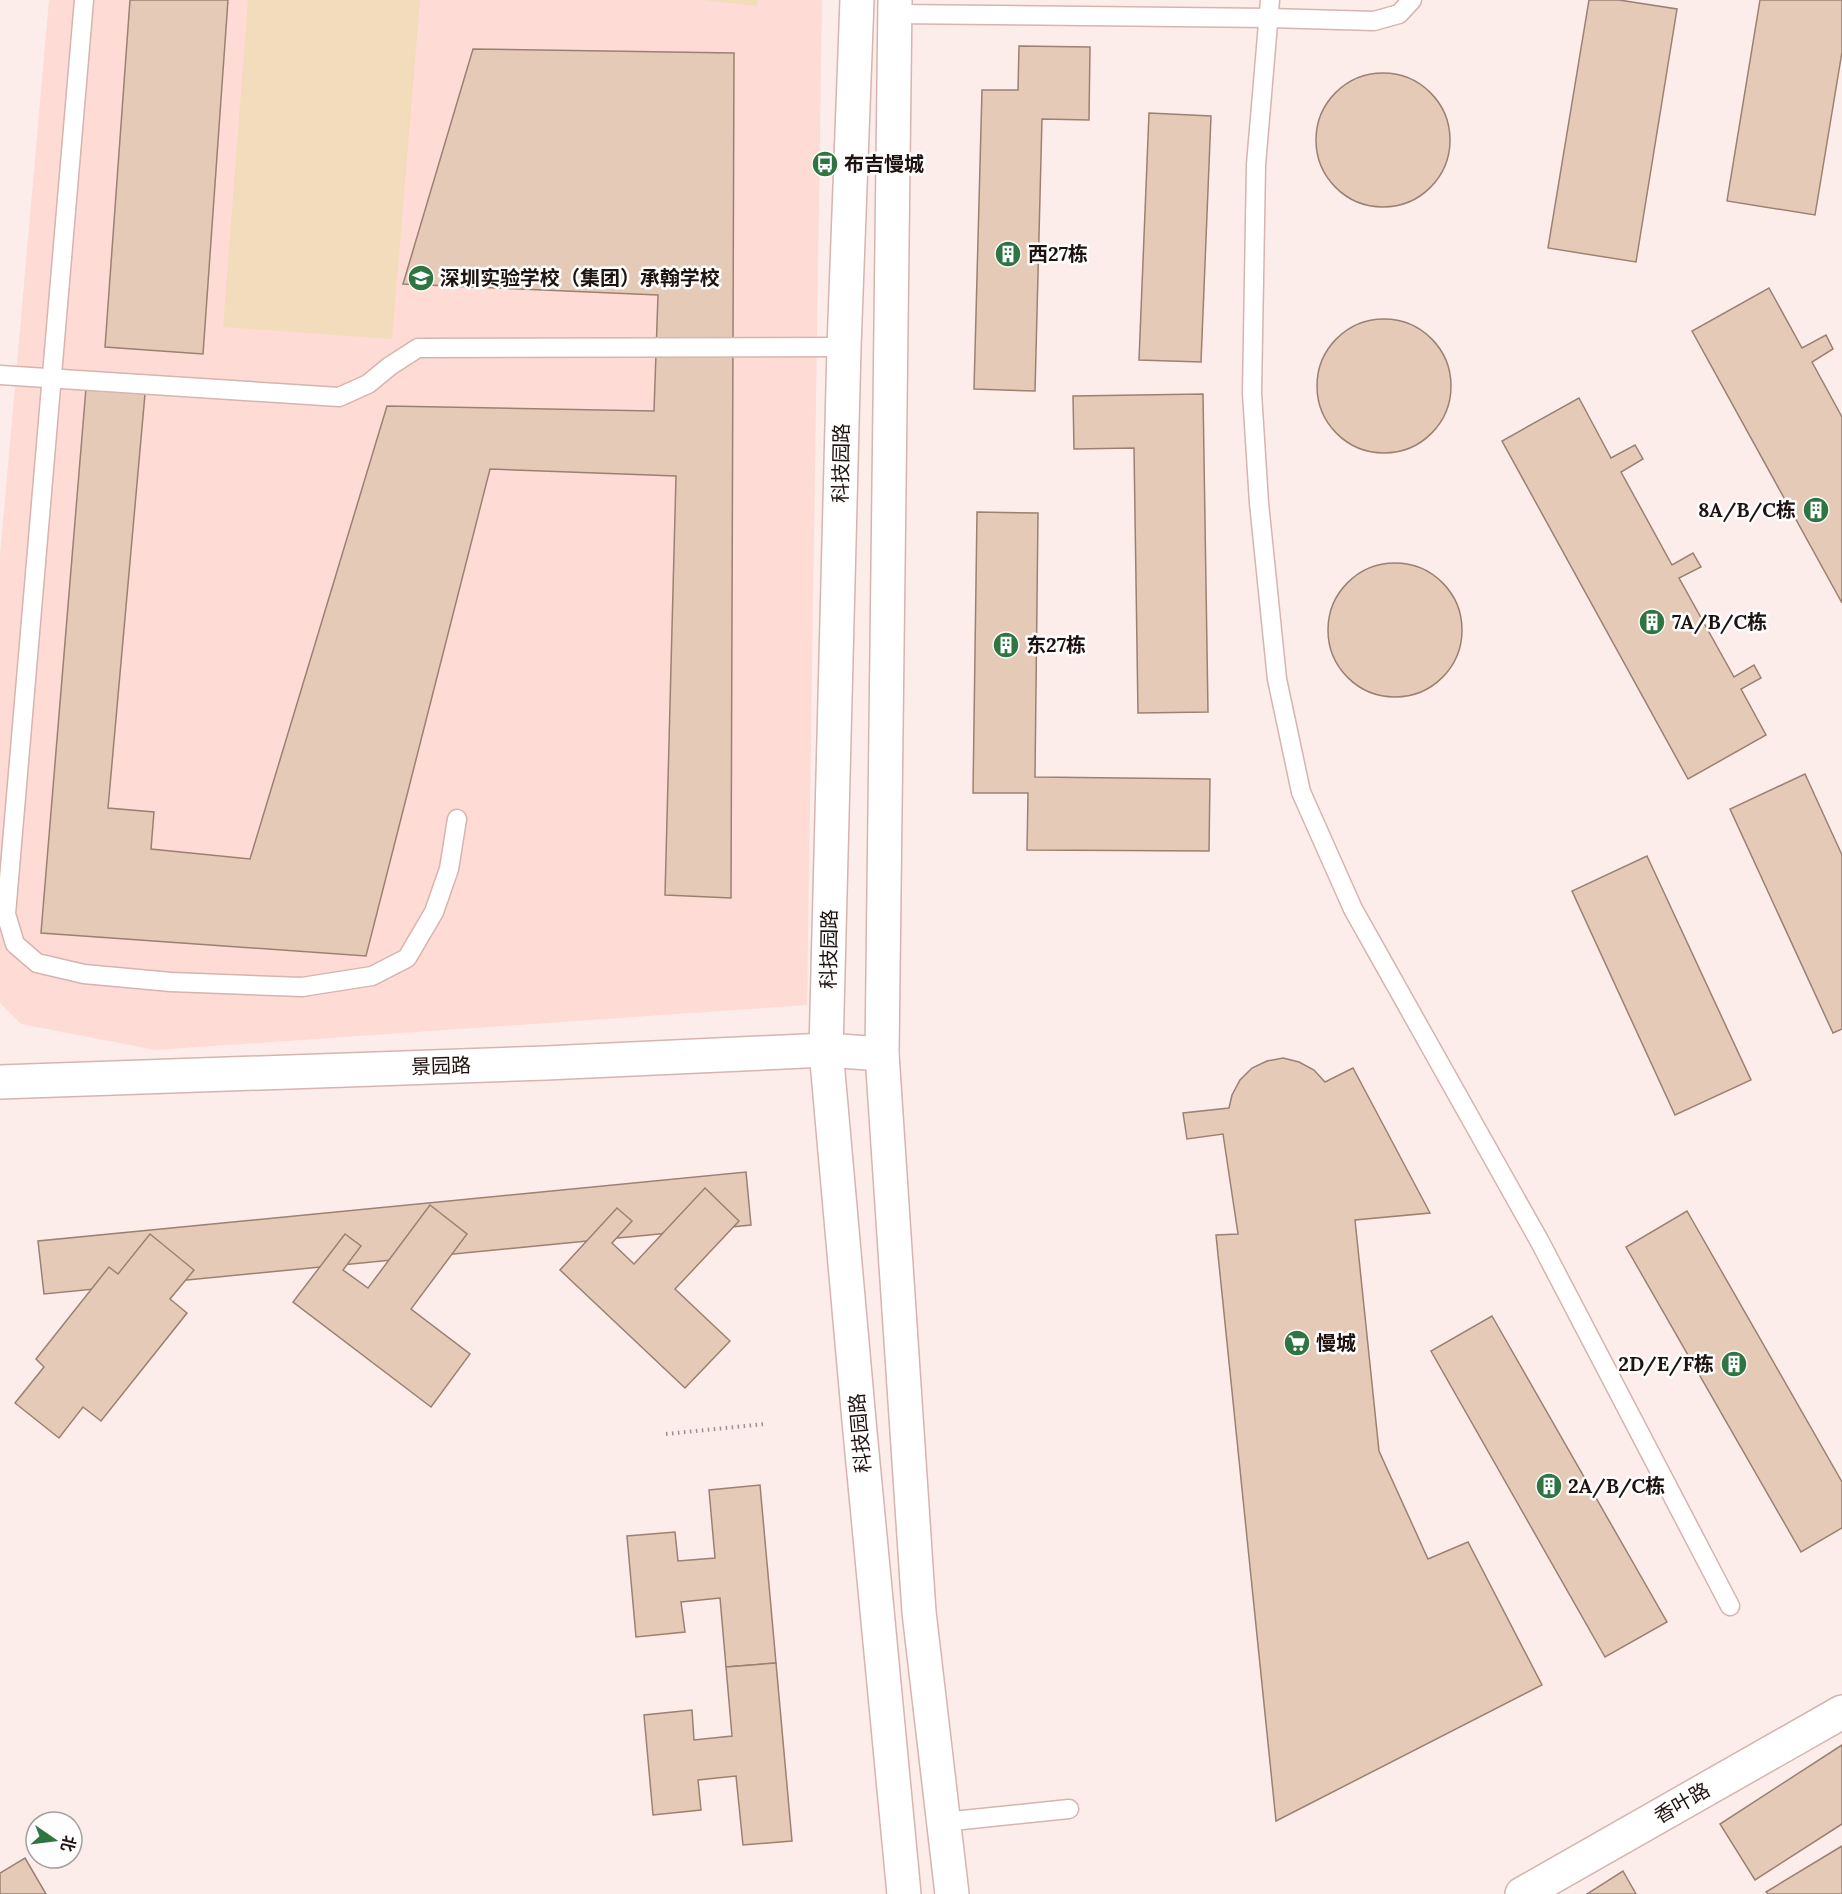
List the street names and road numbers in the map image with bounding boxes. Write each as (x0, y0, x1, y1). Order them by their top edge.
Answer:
street label: 科技园路 (827, 423, 854, 503)
street label: 科技园路 (815, 909, 842, 989)
street label: 景园路 (411, 1052, 471, 1079)
street label: 科技园路 (844, 1392, 875, 1474)
street label: 香叶路 (1650, 1777, 1714, 1828)

